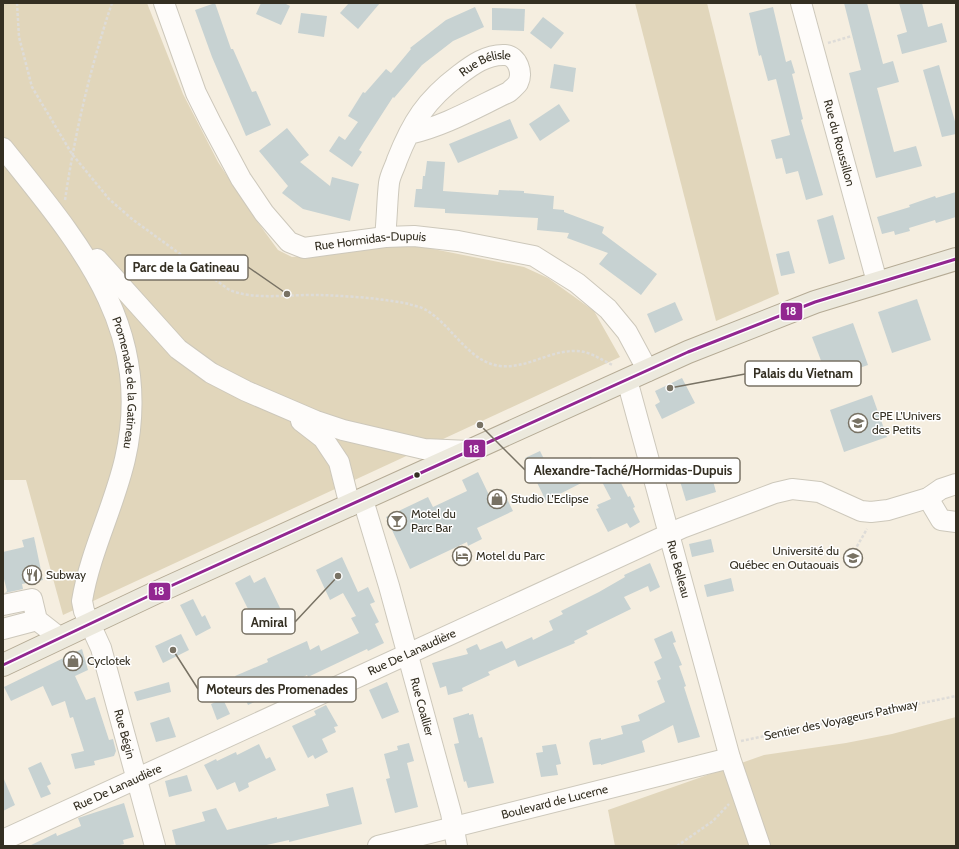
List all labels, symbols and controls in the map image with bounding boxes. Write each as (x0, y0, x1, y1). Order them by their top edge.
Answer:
street label: Rue Bélisle (456, 47, 513, 79)
street label: Rue du Roussillon (821, 98, 859, 188)
street label: Rue Hormidas-Dupuis (314, 228, 427, 253)
callout: Parc de la Gatineau (125, 255, 248, 280)
text: Parc de la Gatineau (133, 259, 240, 275)
line badge: 18 (780, 302, 803, 321)
text: 18 (786, 304, 797, 318)
street label: Promenade de la Gatineau (109, 314, 140, 450)
callout: Palais du Vietnam (745, 361, 861, 386)
text: Palais du Vietnam (753, 365, 853, 381)
place label: CPE L'Univers des Petits (872, 408, 941, 437)
school or university icon: CPE L'Univers des Petits (847, 412, 869, 434)
line badge: 18 (463, 439, 486, 458)
text: 18 (469, 442, 480, 456)
callout: Alexandre-Taché/Hormidas-Dupuis (525, 458, 740, 483)
text: Alexandre-Taché/Hormidas-Dupuis (534, 462, 733, 478)
unlabelled marker (412, 470, 422, 480)
shop icon: Studio L'Eclipse (486, 488, 508, 510)
place label: Studio L'Eclipse (511, 491, 589, 506)
place label: Motel du Parc Bar (411, 506, 456, 535)
bar icon: Motel du Parc Bar (386, 510, 408, 532)
street label: Rue Belleau (664, 538, 694, 600)
place label: Université du Québec en Outaouais (729, 543, 839, 572)
hotel icon: Motel du Parc (451, 545, 473, 567)
school or university icon: Université du Québec en Outaouais (842, 547, 864, 569)
place label: Motel du Parc (476, 548, 546, 563)
restaurant icon: Subway (21, 564, 43, 586)
place label: Subway (46, 567, 86, 582)
line badge: 18 (148, 582, 171, 601)
text: 18 (154, 584, 165, 598)
callout: Amiral (242, 609, 295, 634)
text: Amiral (251, 614, 288, 630)
street label: Rue De Lanaudière (365, 625, 458, 678)
shop icon: Cyclotek (62, 650, 84, 672)
place label: Cyclotek (87, 653, 131, 668)
street label: Rue Coallier (407, 676, 438, 738)
callout: Moteurs des Promenades (198, 677, 356, 702)
text: Moteurs des Promenades (206, 681, 349, 697)
street label: Sentier des Voyageurs Pathway (762, 696, 919, 743)
street label: Rue Bégin (111, 707, 139, 761)
street label: Rue De Lanaudière (71, 760, 164, 814)
street label: Boulevard de Lucerne (499, 781, 609, 822)

